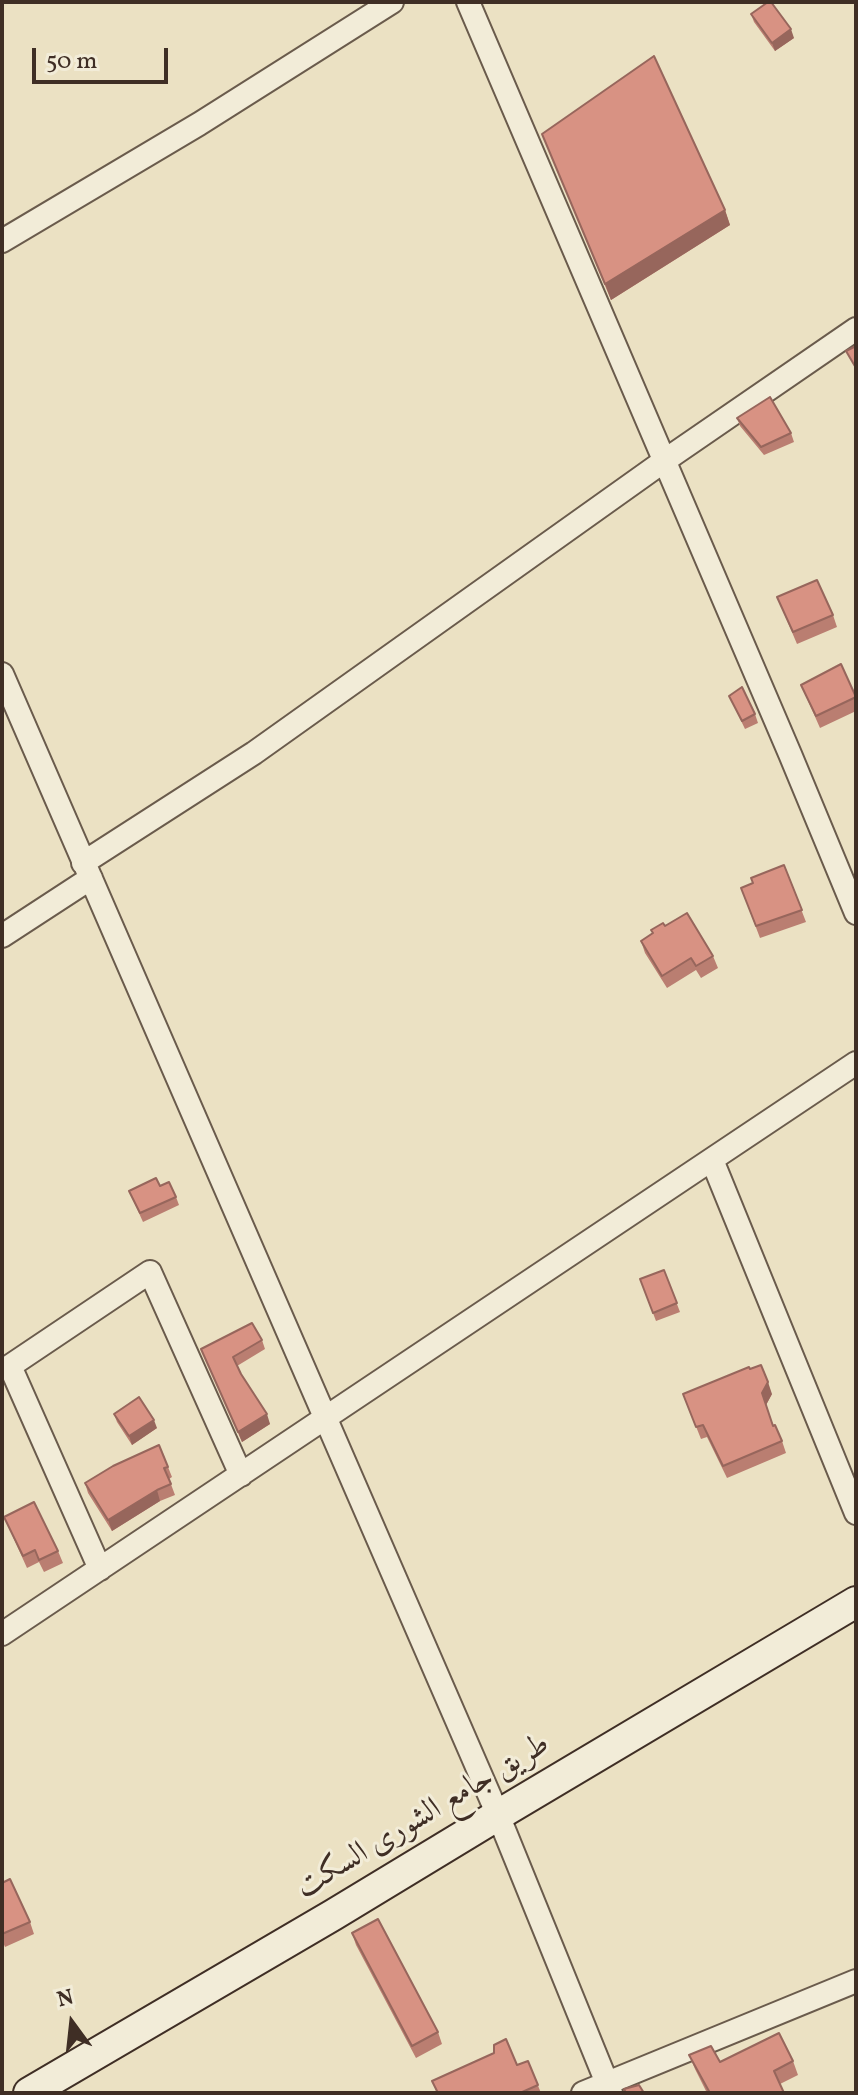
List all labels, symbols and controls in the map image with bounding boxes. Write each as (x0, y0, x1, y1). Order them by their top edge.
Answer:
scale bar (36, 32, 172, 82)
text: 50 m (46, 45, 98, 79)
street label: طريق جامع الشورى السكت (290, 1727, 558, 1909)
text: N (54, 1982, 77, 2016)
north arrow (32, 1983, 112, 2063)

